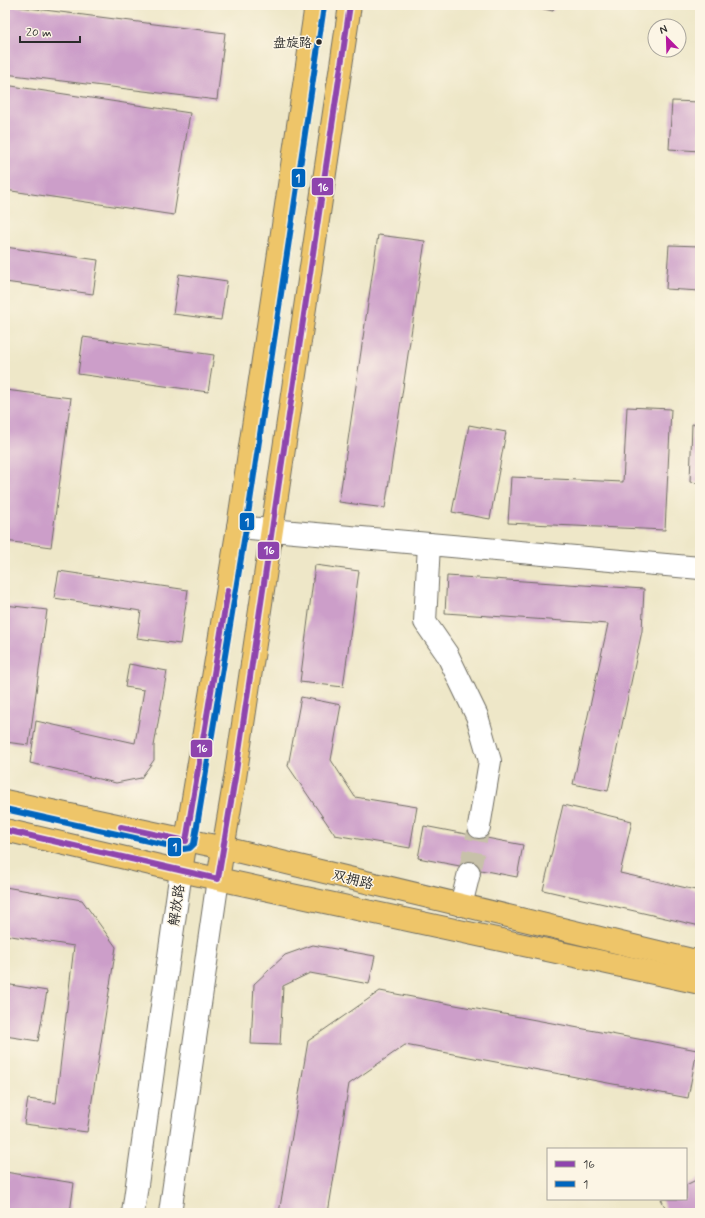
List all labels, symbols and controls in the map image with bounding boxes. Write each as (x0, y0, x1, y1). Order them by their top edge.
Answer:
scale bar (20, 18, 80, 44)
north arrow (647, 18, 687, 58)
text: N (657, 22, 670, 38)
text: 20 m (26, 25, 52, 41)
place label: 盘旋路 (273, 35, 312, 52)
marker: 盘旋路 (314, 37, 324, 47)
line badge: 1 (291, 168, 306, 188)
text: 1 (296, 172, 301, 186)
line badge: 16 (311, 177, 334, 196)
text: 16 (318, 181, 329, 195)
line badge: 1 (239, 512, 255, 531)
text: 1 (245, 516, 250, 530)
line badge: 16 (257, 541, 280, 560)
text: 16 (264, 544, 275, 558)
line badge: 16 (190, 739, 213, 758)
text: 16 (197, 742, 208, 756)
line badge: 1 (167, 837, 182, 857)
text: 1 (173, 841, 178, 855)
street label: 双拥路 (330, 866, 375, 894)
street label: 解放路 (165, 883, 189, 927)
legend (547, 1148, 687, 1200)
text: 16 (583, 1157, 595, 1173)
text: 1 (583, 1177, 588, 1193)

